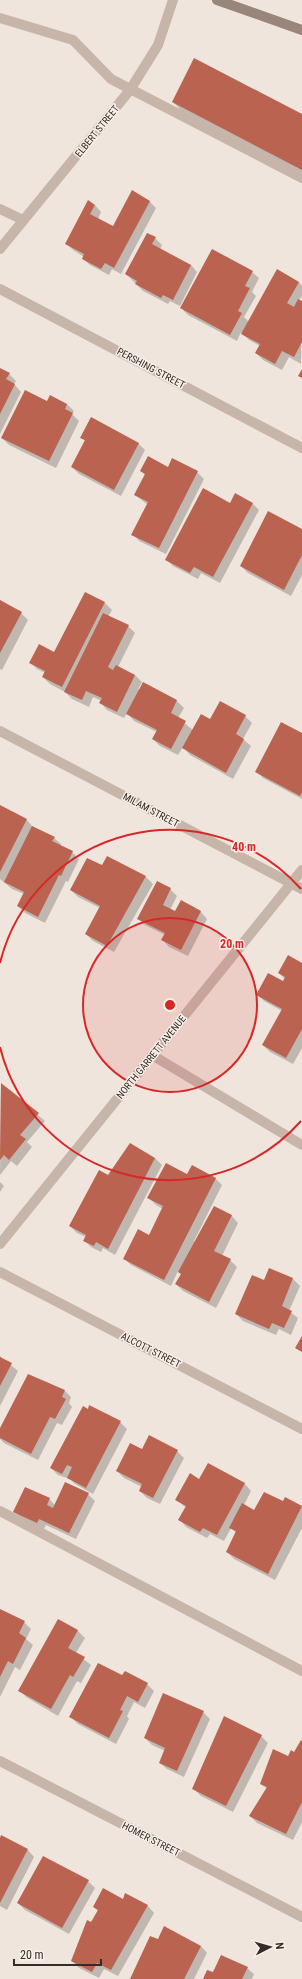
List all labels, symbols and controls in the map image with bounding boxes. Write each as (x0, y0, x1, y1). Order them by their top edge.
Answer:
street label: ELBERT STREET (73, 103, 121, 159)
street label: PERSHING STREET (115, 346, 187, 390)
street label: MILAM STREET (121, 791, 181, 829)
text: 40 m (232, 840, 256, 854)
text: 20 m (220, 937, 244, 951)
centre of rings (163, 998, 177, 1012)
street label: NORTH GARRETT AVENUE (114, 1013, 188, 1101)
street label: ALCOTT STREET (119, 1330, 183, 1370)
street label: HOMER STREET (120, 1820, 182, 1858)
north arrow (250, 1927, 290, 1967)
scale bar (14, 1941, 101, 1967)
text: N (273, 1942, 286, 1950)
text: 20 m (20, 1948, 44, 1962)

